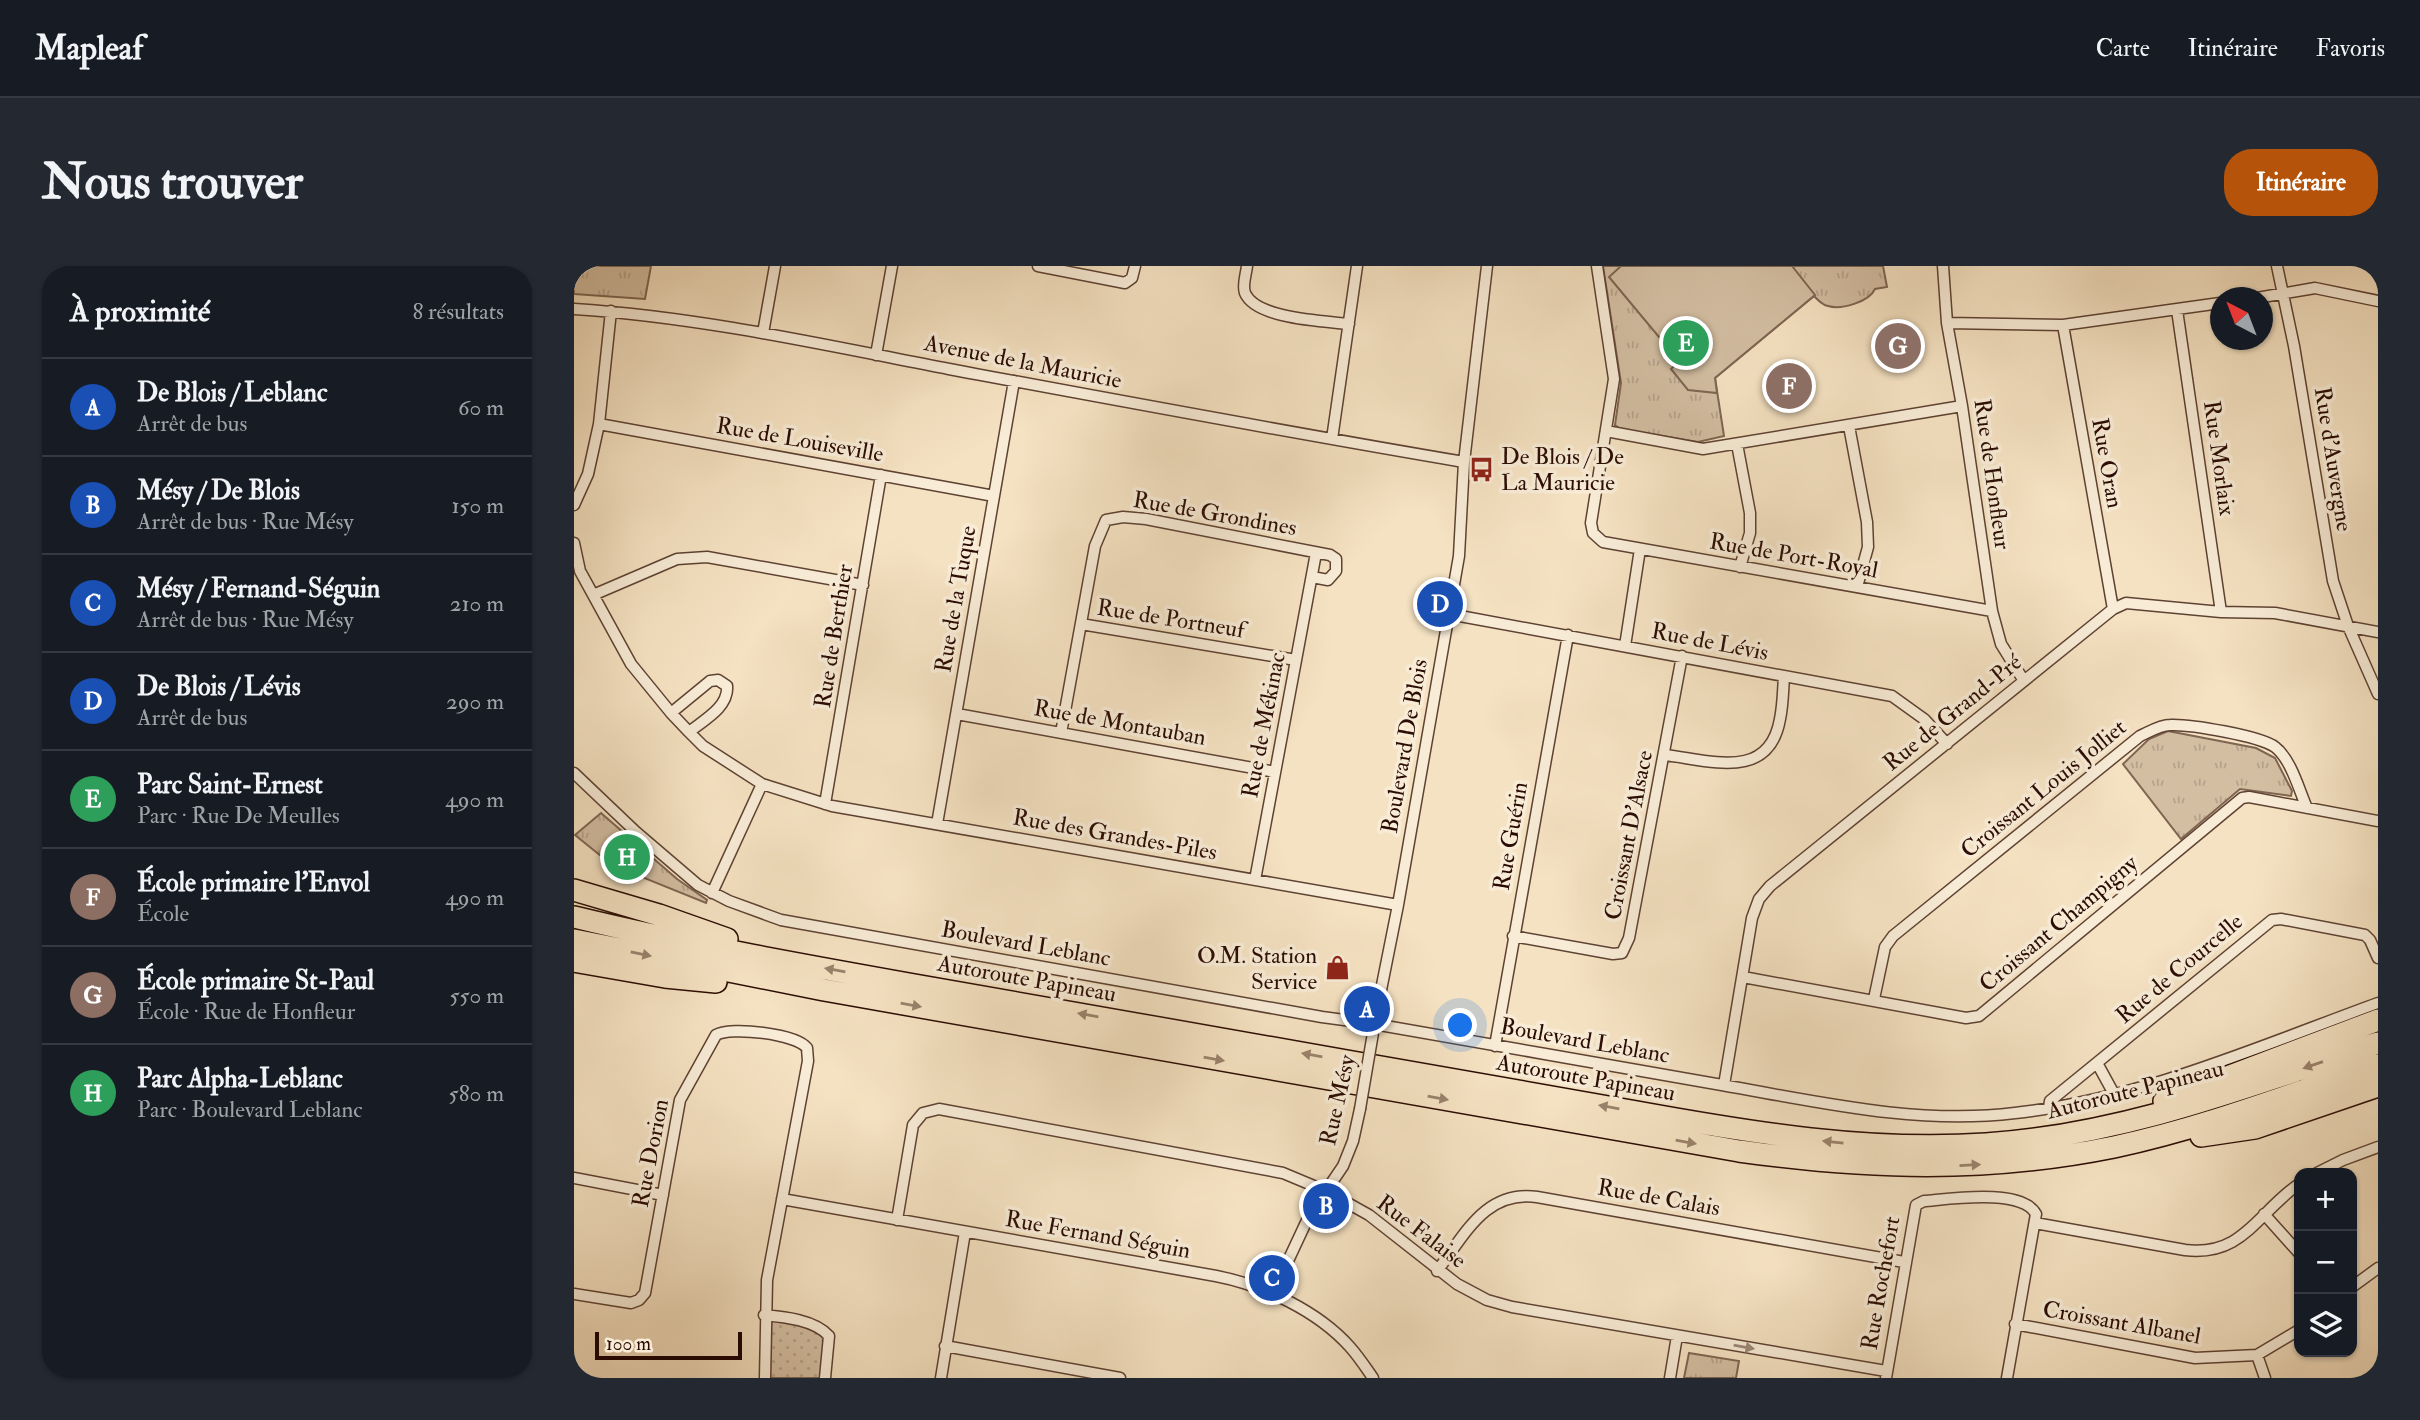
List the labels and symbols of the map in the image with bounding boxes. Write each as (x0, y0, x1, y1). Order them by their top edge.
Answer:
north arrow (2210, 287, 2273, 350)
pin: E (1663, 317, 1709, 369)
pin: G (1875, 320, 1921, 372)
street label: Avenue de la Mauricie (921, 328, 1124, 395)
pin: F (1766, 360, 1812, 412)
street label: Rue d'Auvergne (2308, 385, 2359, 534)
street label: Rue de Honfleur (1968, 397, 2017, 552)
street label: Rue Morlaix (2197, 399, 2242, 517)
street label: Rue de Louiseville (714, 411, 886, 469)
street label: Rue Oran (2085, 416, 2130, 511)
place label: De Blois / De La Mauricie (1501, 442, 1624, 497)
bus stop icon: De Blois / De La Mauricie (1467, 455, 1495, 483)
street label: Rue de Grondines (1131, 485, 1299, 542)
street label: Rue de la Tuque (928, 523, 983, 675)
street label: Rue de Port-Royal (1707, 526, 1881, 585)
street label: Rue de Berthier (808, 562, 859, 710)
pin: D (1417, 578, 1463, 630)
street label: Rue de Portneuf (1095, 593, 1250, 645)
street label: Rue de Lévis (1649, 616, 1771, 667)
street label: Rue de Grand-Pré (1877, 647, 2028, 777)
street label: Rue de Mékinac (1235, 650, 1292, 800)
street label: Boulevard De Blois (1375, 657, 1434, 835)
street label: Rue de Montauban (1032, 693, 1208, 752)
street label: Croissant Louis Jolliet (1955, 713, 2132, 864)
street label: Croissant D'Alsace (1598, 748, 1659, 922)
street label: Rue Guérin (1487, 779, 1534, 893)
street label: Rue des Grandes-Piles (1011, 802, 1219, 867)
pin: H (604, 831, 650, 883)
street label: Croissant Champigny (1973, 848, 2145, 999)
street label: Rue de Courcelle (2110, 907, 2249, 1030)
street label: Boulevard Leblanc (939, 914, 1113, 973)
place label: O.M. Station Service (1197, 941, 1317, 996)
street label: Autoroute Papineau (934, 948, 1119, 1009)
one-way arrow (630, 949, 652, 960)
shop icon: O.M. Station Service (1323, 954, 1351, 982)
one-way arrow (824, 965, 846, 976)
pin: A (1344, 983, 1390, 1035)
one-way arrow (900, 1000, 922, 1011)
your location (1443, 1008, 1477, 1042)
one-way arrow (1077, 1009, 1099, 1020)
street label: Boulevard Leblanc (1498, 1011, 1672, 1070)
street label: Autoroute Papineau (1493, 1047, 1678, 1108)
one-way arrow (1301, 1049, 1323, 1060)
street label: Rue Mésy (1313, 1051, 1362, 1148)
one-way arrow (1203, 1054, 1225, 1065)
street label: Autoroute Papineau (2043, 1054, 2227, 1127)
one-way arrow (2303, 1060, 2324, 1071)
one-way arrow (1427, 1093, 1449, 1104)
street label: Rue Dorion (626, 1096, 675, 1210)
one-way arrow (1598, 1101, 1620, 1112)
one-way arrow (1822, 1136, 1844, 1147)
one-way arrow (1675, 1137, 1697, 1148)
one-way arrow (1960, 1160, 1982, 1171)
street label: Rue de Calais (1595, 1172, 1723, 1223)
pin: B (1303, 1180, 1349, 1232)
street label: Rue Falaise (1371, 1188, 1473, 1275)
street label: Rue Fernand Séguin (1003, 1204, 1193, 1265)
street label: Rue Rochefort (1854, 1214, 1907, 1352)
pin: C (1249, 1252, 1295, 1304)
street label: Croissant Albanel (2041, 1294, 2203, 1351)
scale bar (595, 1329, 742, 1361)
one-way arrow (1734, 1342, 1756, 1353)

